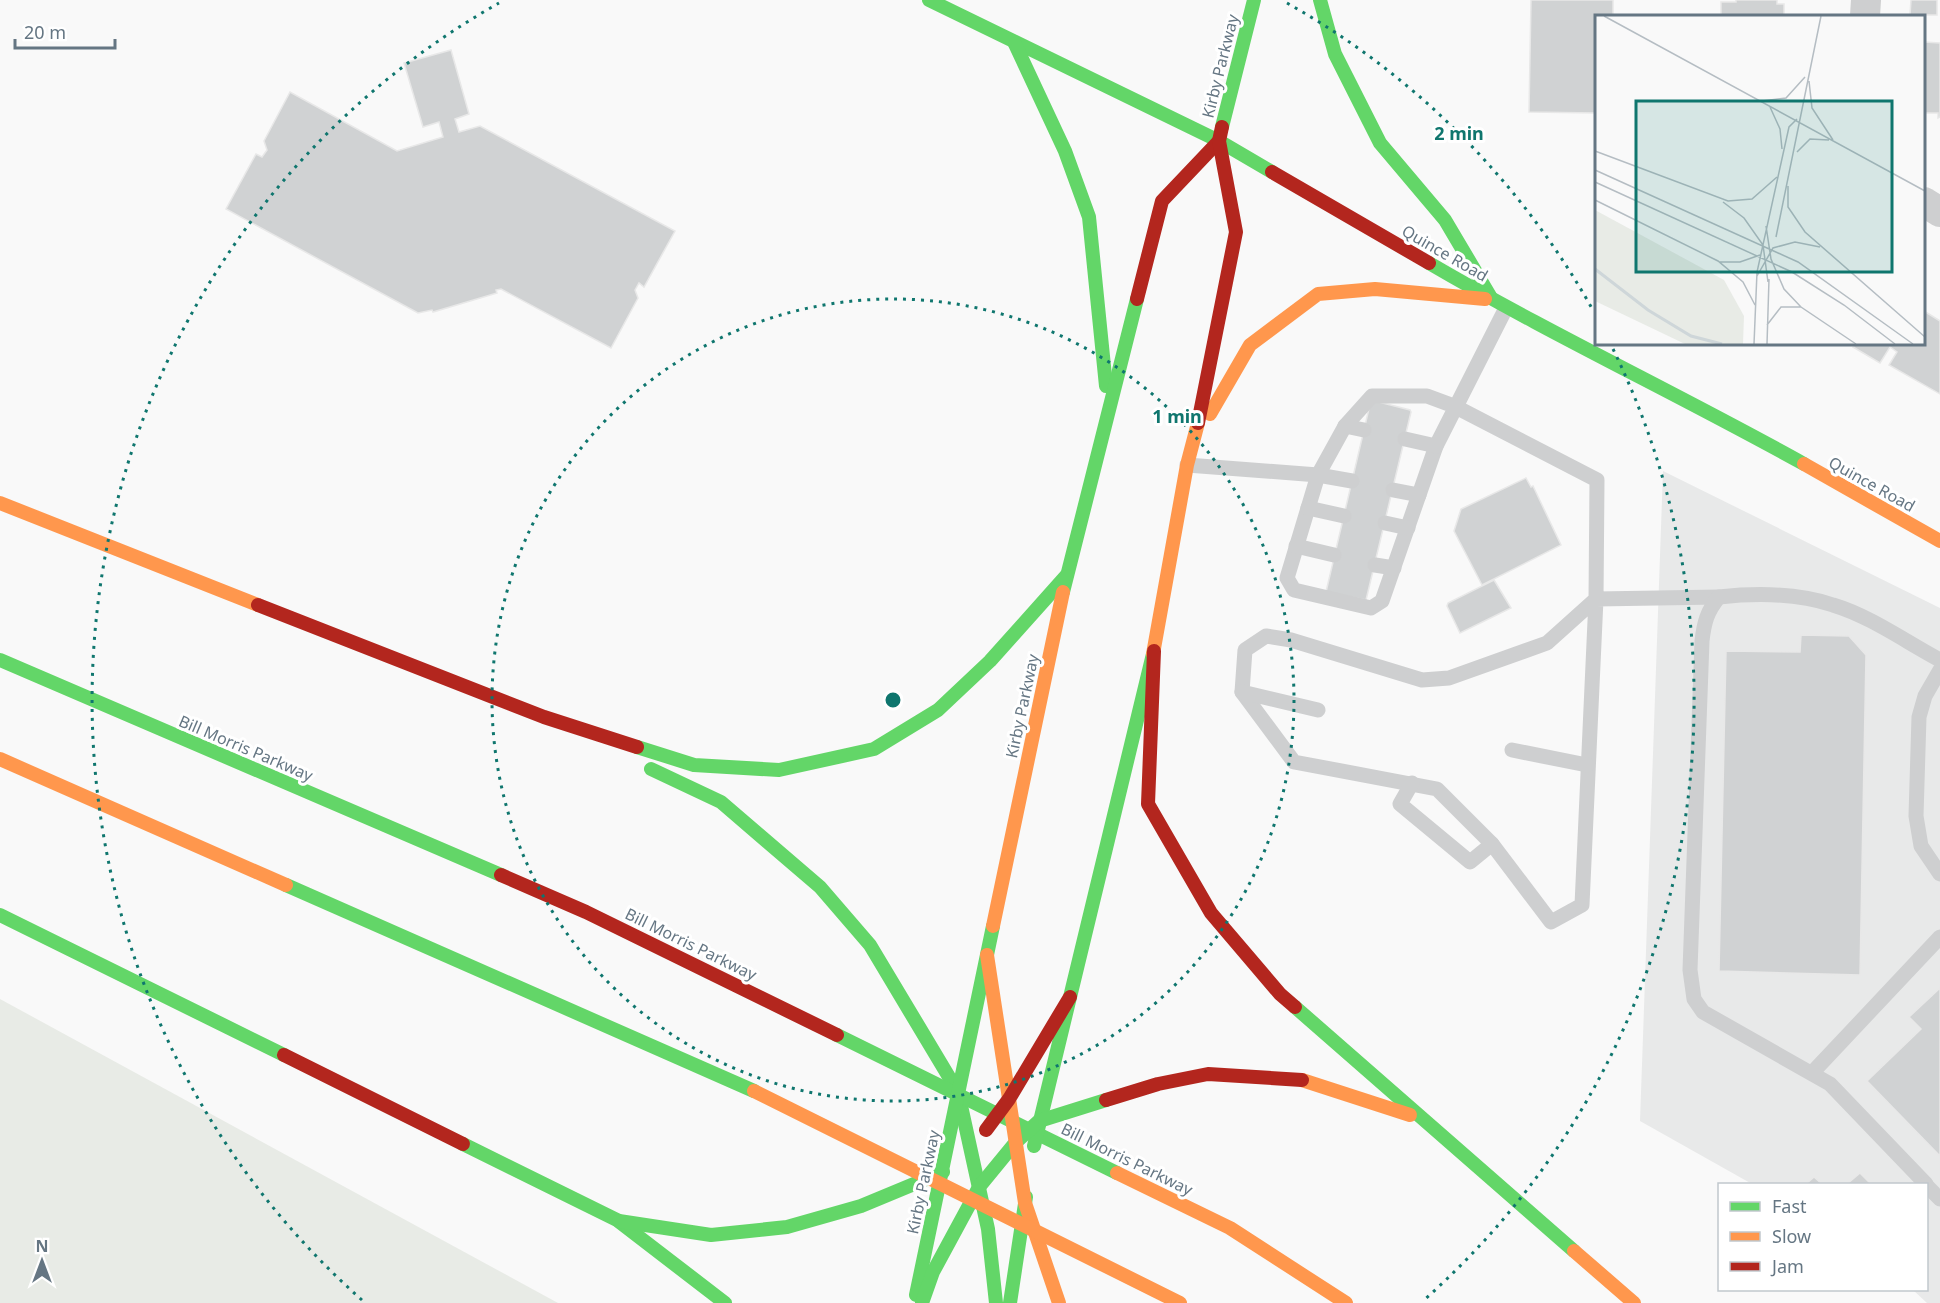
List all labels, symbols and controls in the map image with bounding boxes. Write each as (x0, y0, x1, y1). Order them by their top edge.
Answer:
street label: Kirby Parkway (1197, 11, 1244, 120)
scale bar (15, 12, 116, 50)
inset map (1595, 15, 1925, 345)
text: 20 m (24, 20, 66, 44)
text: 2 min (1434, 121, 1484, 145)
street label: Quince Road (1398, 220, 1492, 286)
text: 1 min (1152, 404, 1202, 428)
street label: Quince Road (1825, 451, 1919, 517)
street label: Kirby Parkway (1000, 651, 1044, 760)
centre of rings (883, 690, 903, 710)
street label: Bill Morris Parkway (176, 710, 317, 787)
street label: Bill Morris Parkway (622, 903, 761, 986)
street label: Bill Morris Parkway (1058, 1118, 1197, 1201)
street label: Kirby Parkway (901, 1127, 945, 1236)
legend (1718, 1183, 1928, 1291)
text: Fast (1772, 1194, 1807, 1218)
text: Slow (1772, 1224, 1811, 1248)
north arrow (12, 1231, 72, 1291)
text: N (35, 1235, 49, 1257)
text: Jam (1770, 1254, 1804, 1278)

